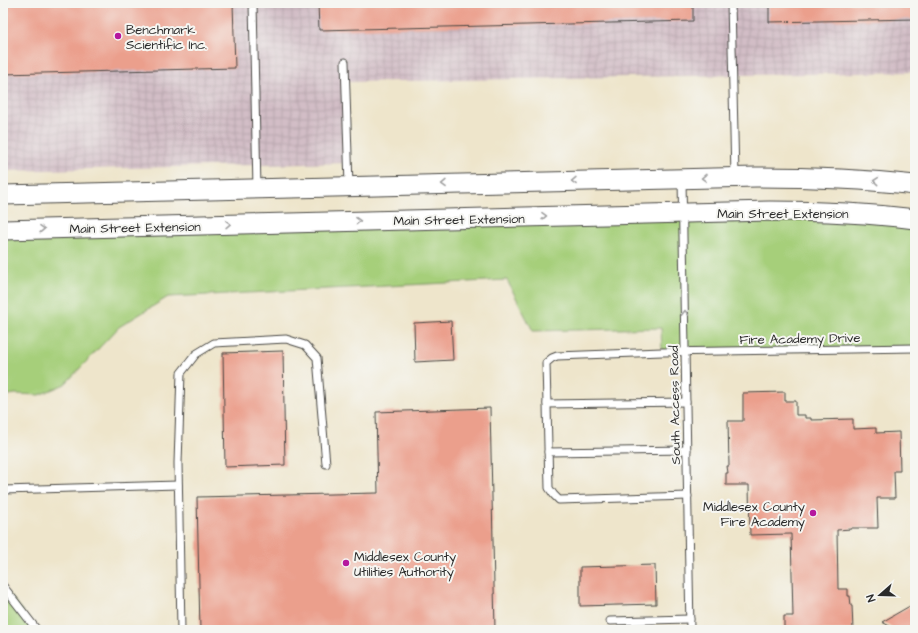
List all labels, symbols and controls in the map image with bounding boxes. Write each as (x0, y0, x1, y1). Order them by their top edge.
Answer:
place label: Benchmark Scientific Inc. (126, 21, 207, 54)
marker: Benchmark Scientific Inc. (113, 31, 123, 41)
one-way arrow (701, 174, 707, 182)
one-way arrow (571, 177, 577, 185)
one-way arrow (873, 177, 879, 186)
one-way arrow (441, 180, 447, 189)
street label: Main Street Extension (717, 205, 849, 223)
street label: Main Street Extension (393, 210, 525, 230)
one-way arrow (541, 212, 547, 221)
one-way arrow (355, 217, 361, 225)
street label: Main Street Extension (69, 218, 201, 238)
one-way arrow (225, 220, 231, 229)
one-way arrow (39, 225, 45, 233)
one-way arrow (680, 310, 689, 316)
street label: Fire Academy Drive (739, 329, 861, 350)
street label: South Access Road (665, 345, 685, 465)
place label: Middlesex County Fire Academy (703, 498, 805, 532)
marker: Middlesex County Fire Academy (808, 508, 818, 518)
place label: Middlesex County Utilities Authority (354, 548, 456, 582)
marker: Middlesex County Utilities Authority (341, 558, 351, 568)
north arrow (860, 575, 900, 615)
text: N (863, 592, 879, 604)

